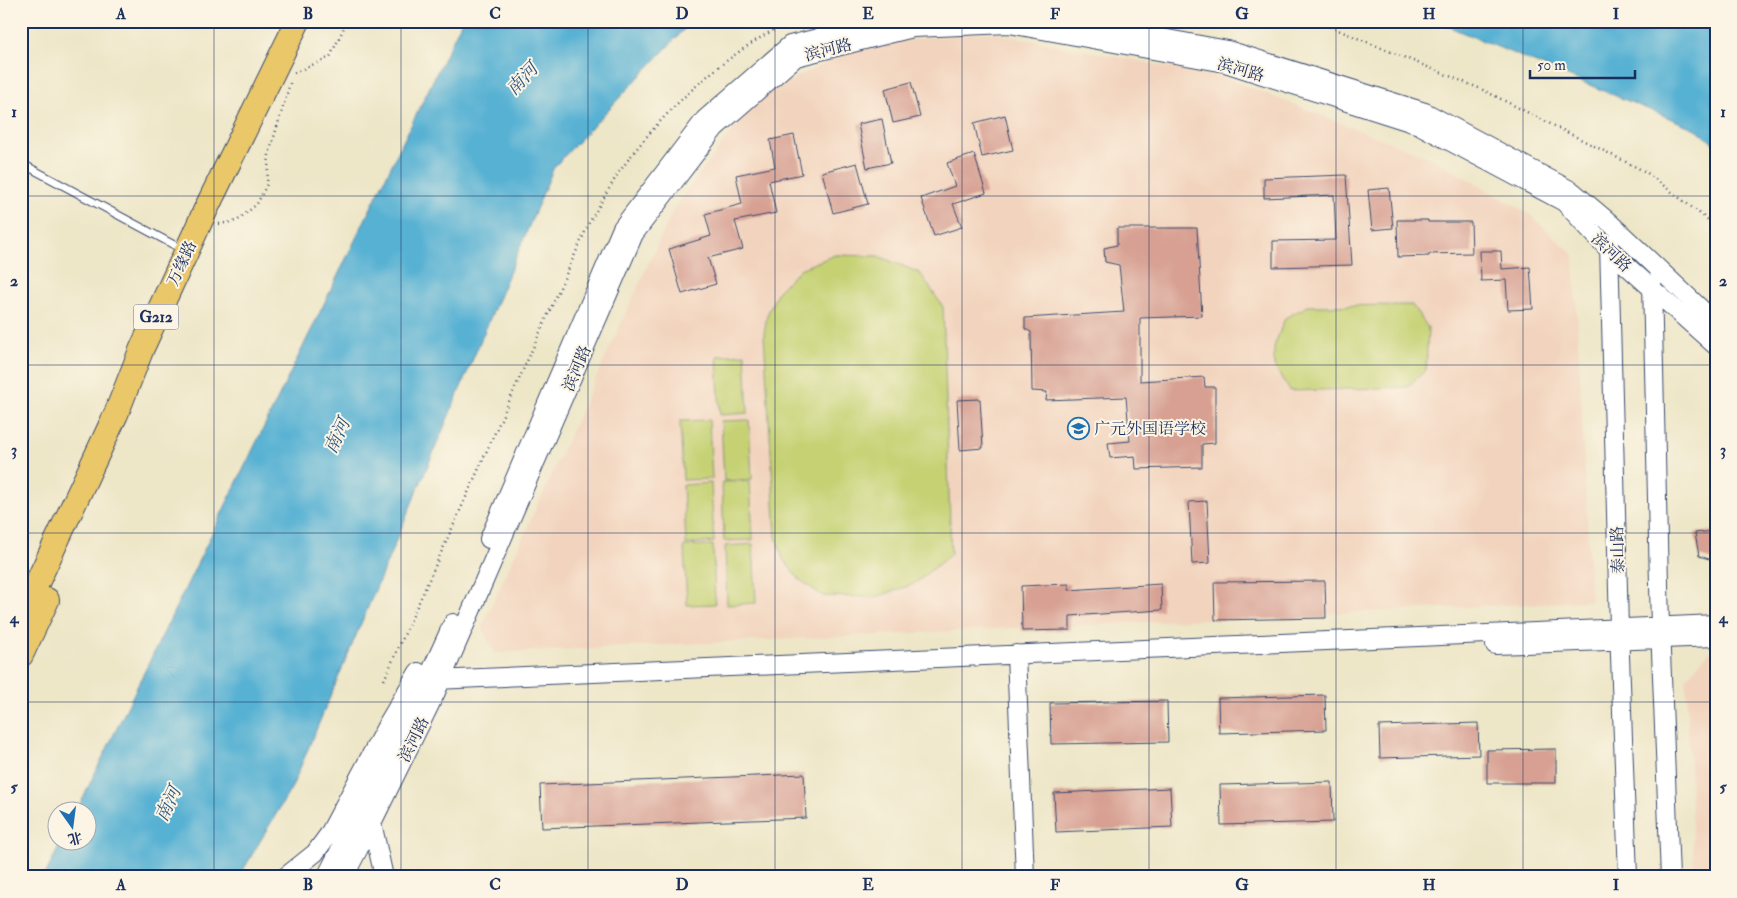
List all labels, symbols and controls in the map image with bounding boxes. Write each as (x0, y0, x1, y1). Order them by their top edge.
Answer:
text: A (115, 4, 127, 24)
text: B (303, 4, 313, 24)
text: C (489, 4, 501, 24)
text: D (675, 4, 689, 24)
text: E (862, 4, 874, 24)
text: F (1050, 4, 1060, 24)
text: G (1235, 4, 1249, 24)
text: H (1422, 4, 1436, 24)
text: I (1613, 4, 1620, 24)
street label: 滨河路 (803, 34, 854, 65)
scale bar (1530, 48, 1634, 80)
street label: 滨河路 (1215, 54, 1267, 86)
water label: 南河 (502, 56, 545, 100)
text: 50 m (1537, 56, 1566, 75)
text: 1 (11, 102, 17, 122)
text: 1 (1720, 102, 1726, 122)
street label: 滨河路 (1587, 229, 1636, 277)
street label: 万缘路 (163, 237, 201, 289)
text: 2 (10, 271, 18, 291)
text: 2 (1719, 271, 1727, 291)
road number: G212 (134, 304, 178, 330)
street label: 滨河路 (558, 342, 596, 394)
water label: 南河 (319, 412, 357, 457)
school or university icon: 广元外国语学校 (1066, 416, 1090, 440)
place label: 广元外国语学校 (1094, 419, 1206, 439)
text: 3 (11, 440, 17, 460)
text: 3 (1720, 440, 1726, 460)
street label: 泰山路 (1607, 526, 1629, 574)
text: 4 (9, 608, 20, 628)
text: 4 (1718, 608, 1729, 628)
street label: 滨河路 (394, 713, 433, 765)
text: 5 (10, 777, 18, 797)
text: 5 (1719, 777, 1727, 797)
water label: 南河 (150, 780, 188, 825)
north arrow (48, 800, 98, 850)
text: 北 (66, 828, 84, 848)
text: A (115, 875, 127, 895)
text: B (303, 875, 313, 895)
text: C (489, 875, 501, 895)
text: D (675, 875, 689, 895)
text: E (862, 875, 874, 895)
text: F (1050, 875, 1060, 895)
text: G (1235, 875, 1249, 895)
text: H (1422, 875, 1436, 895)
text: I (1613, 875, 1620, 895)

